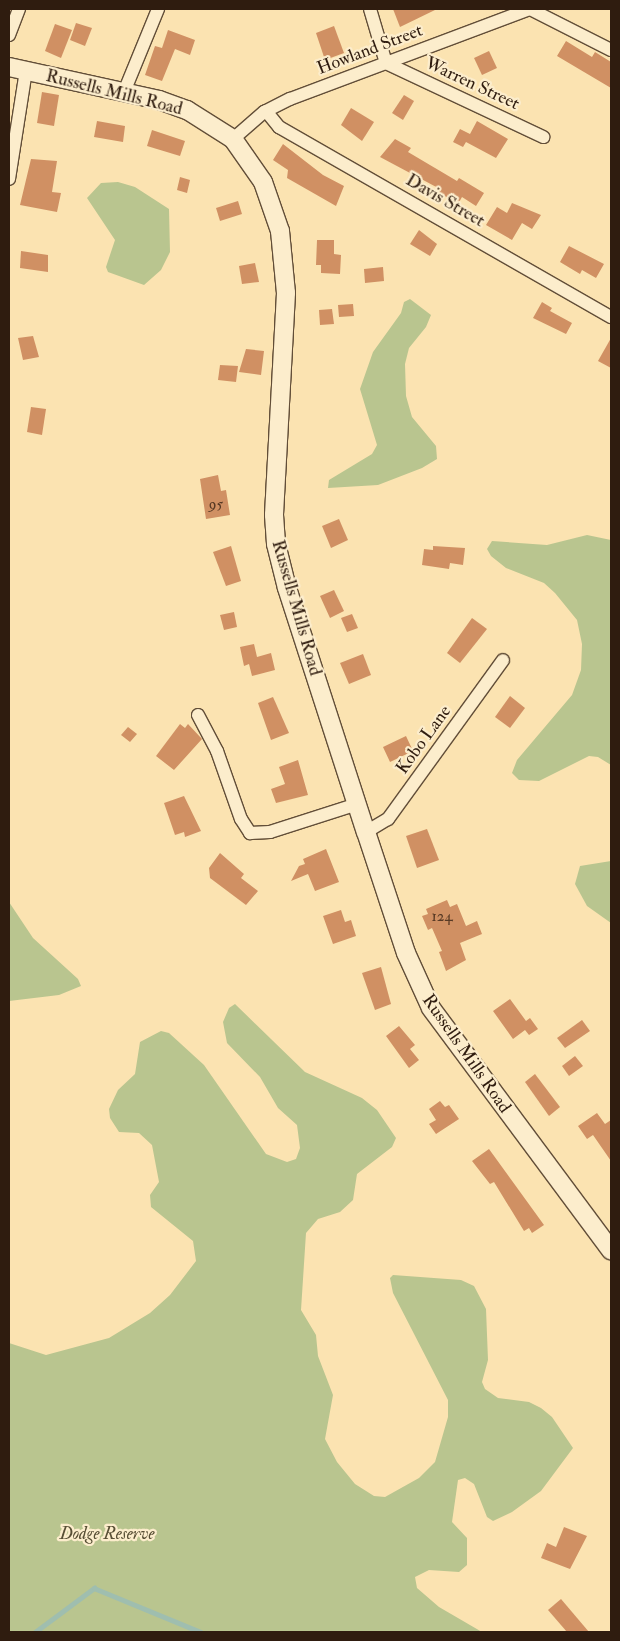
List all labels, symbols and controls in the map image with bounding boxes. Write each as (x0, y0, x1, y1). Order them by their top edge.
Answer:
street label: Howland Street (314, 20, 426, 80)
street label: Warren Street (421, 53, 523, 115)
street label: Russells Mills Road (43, 66, 185, 120)
street label: Davis Street (402, 170, 488, 232)
house number: 95 (209, 496, 223, 514)
street label: Russells Mills Road (266, 538, 326, 678)
street label: Kobo Lane (392, 702, 456, 778)
house number: 124 (431, 908, 453, 926)
street label: Russells Mills Road (417, 990, 515, 1118)
park label: Dodge Reserve (60, 1523, 154, 1545)

